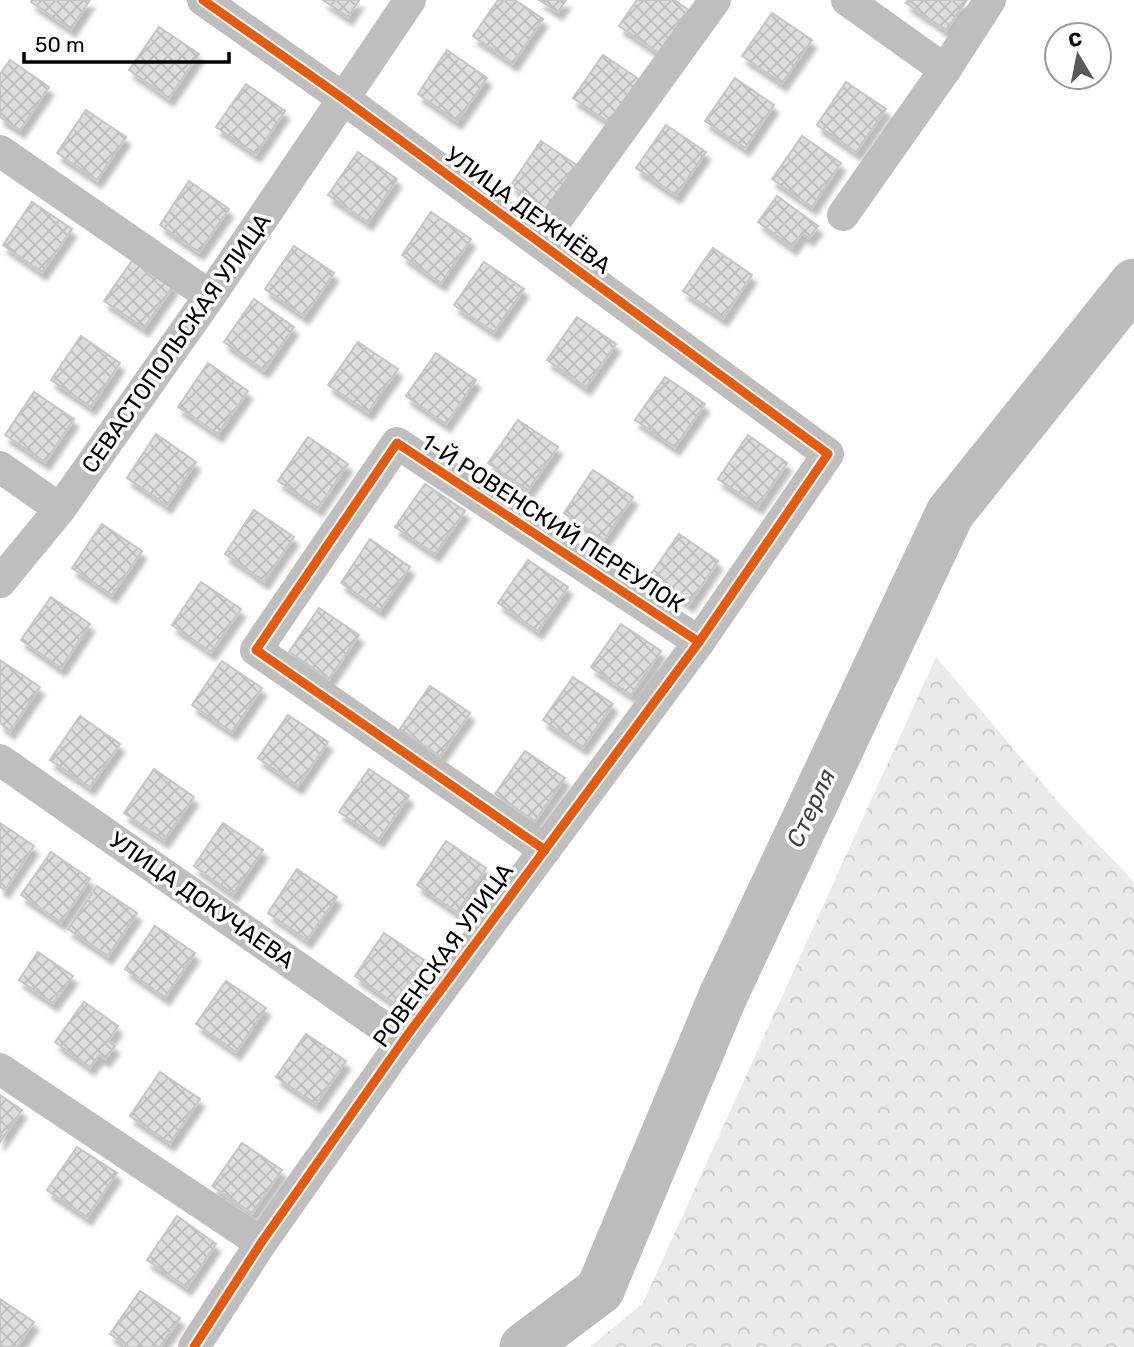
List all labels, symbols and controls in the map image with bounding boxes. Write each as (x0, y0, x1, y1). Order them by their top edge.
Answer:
scale bar (24, 21, 229, 65)
north arrow (1043, 21, 1113, 91)
text: С (1067, 27, 1084, 52)
text: 50 m (35, 32, 85, 57)
street label: УЛИЦА ДЕЖНЁВА (440, 140, 616, 280)
street label: СЕВАСТОПОЛЬСКАЯ УЛИЦА (75, 208, 277, 478)
street label: 1-Й РОВЕНСКИЙ ПЕРЕУЛОК (416, 427, 690, 619)
water label: Стерля (781, 765, 841, 851)
street label: УЛИЦА ДОКУЧАЕВА (104, 826, 300, 974)
street label: РОВЕНСКАЯ УЛИЦА (367, 857, 519, 1053)

